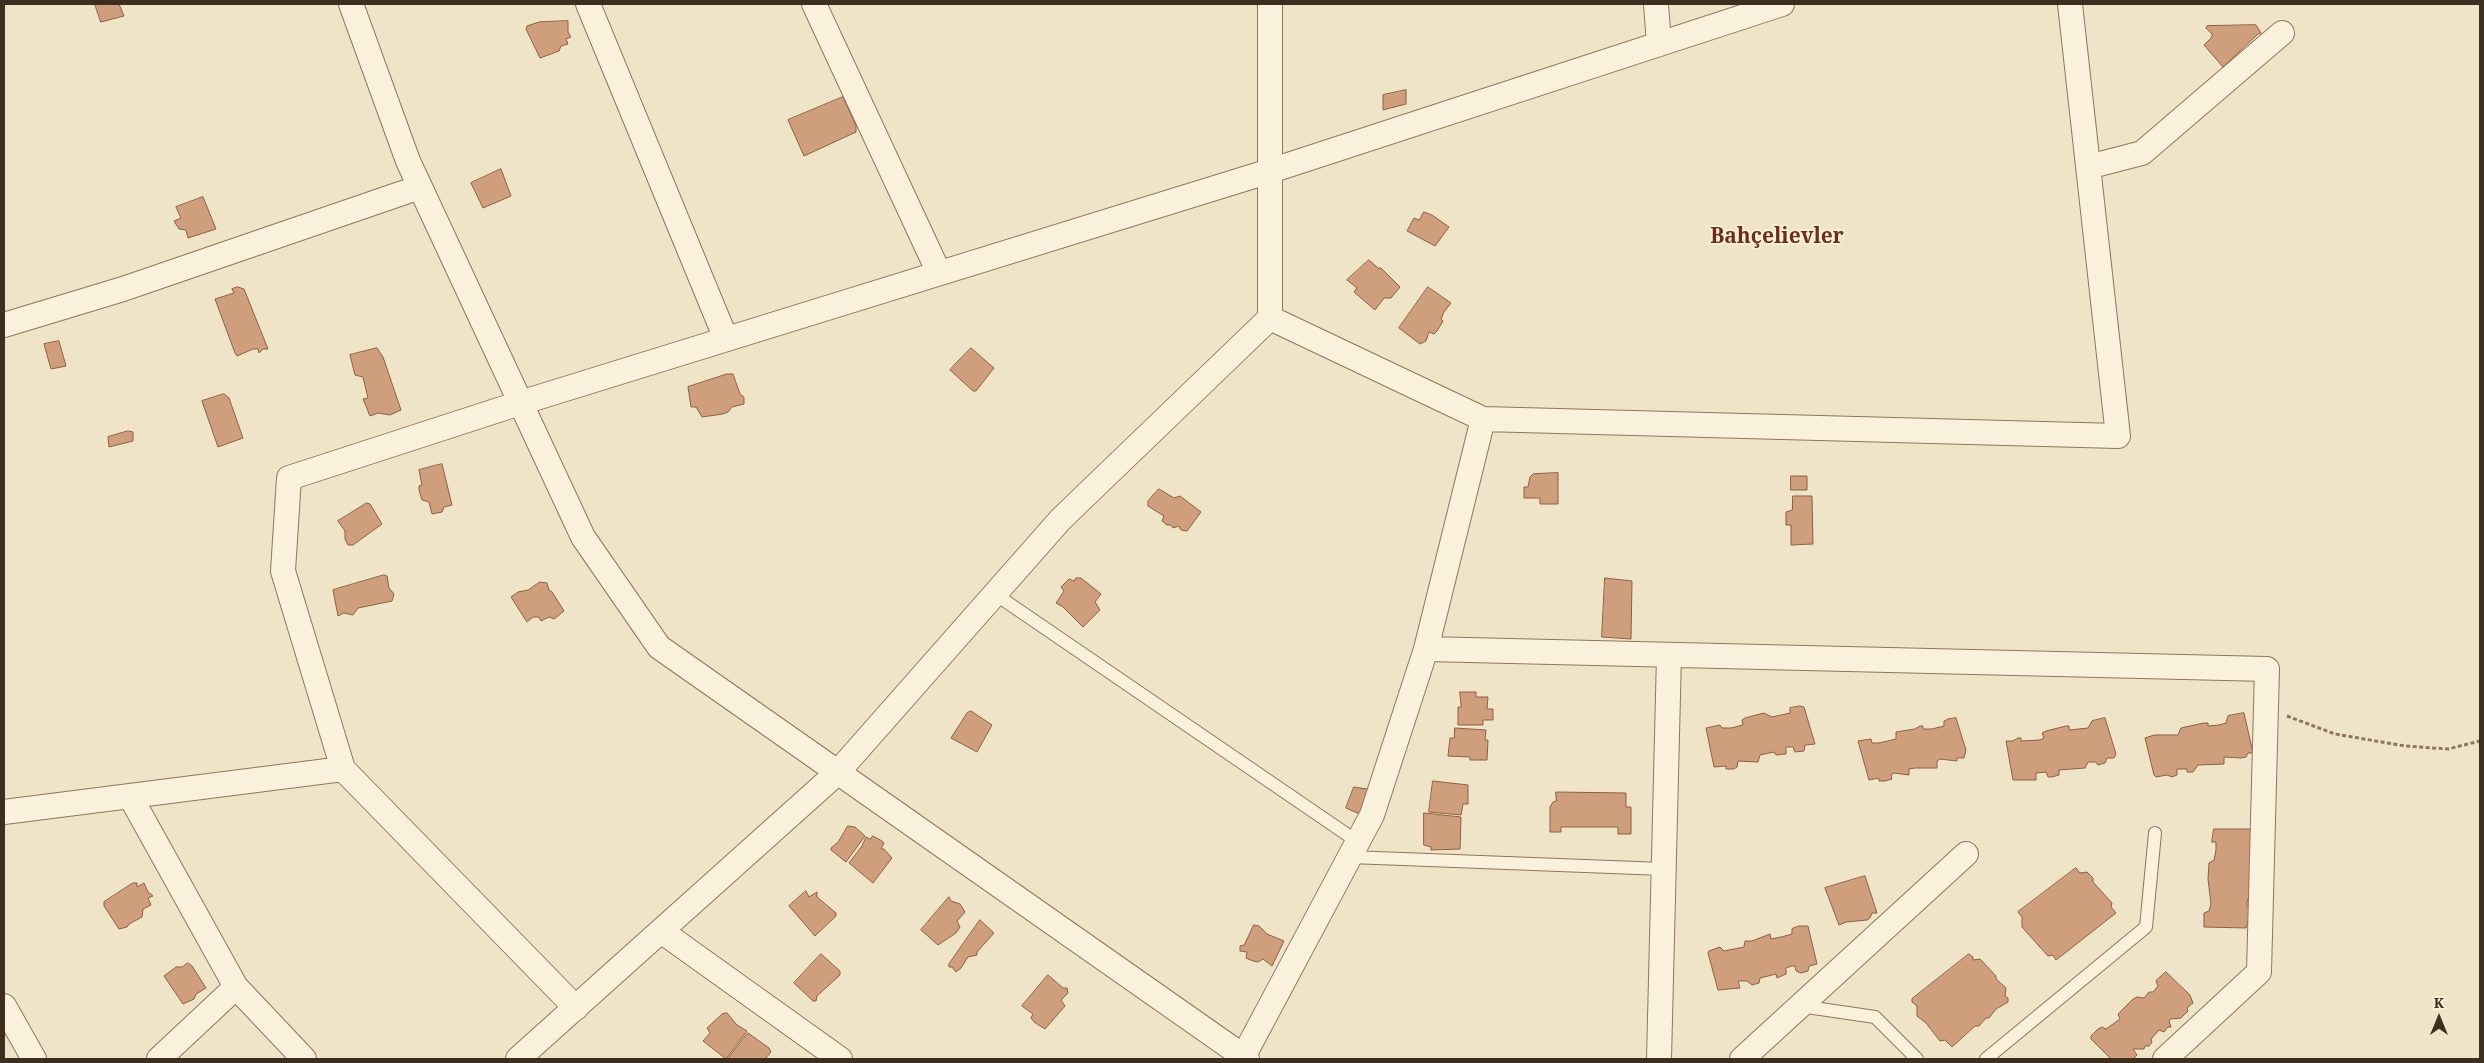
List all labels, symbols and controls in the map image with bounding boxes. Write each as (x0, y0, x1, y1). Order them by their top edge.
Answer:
district label: Bahçelievler (1710, 224, 1844, 250)
north arrow (2414, 993, 2464, 1043)
text: K (2434, 993, 2444, 1012)

